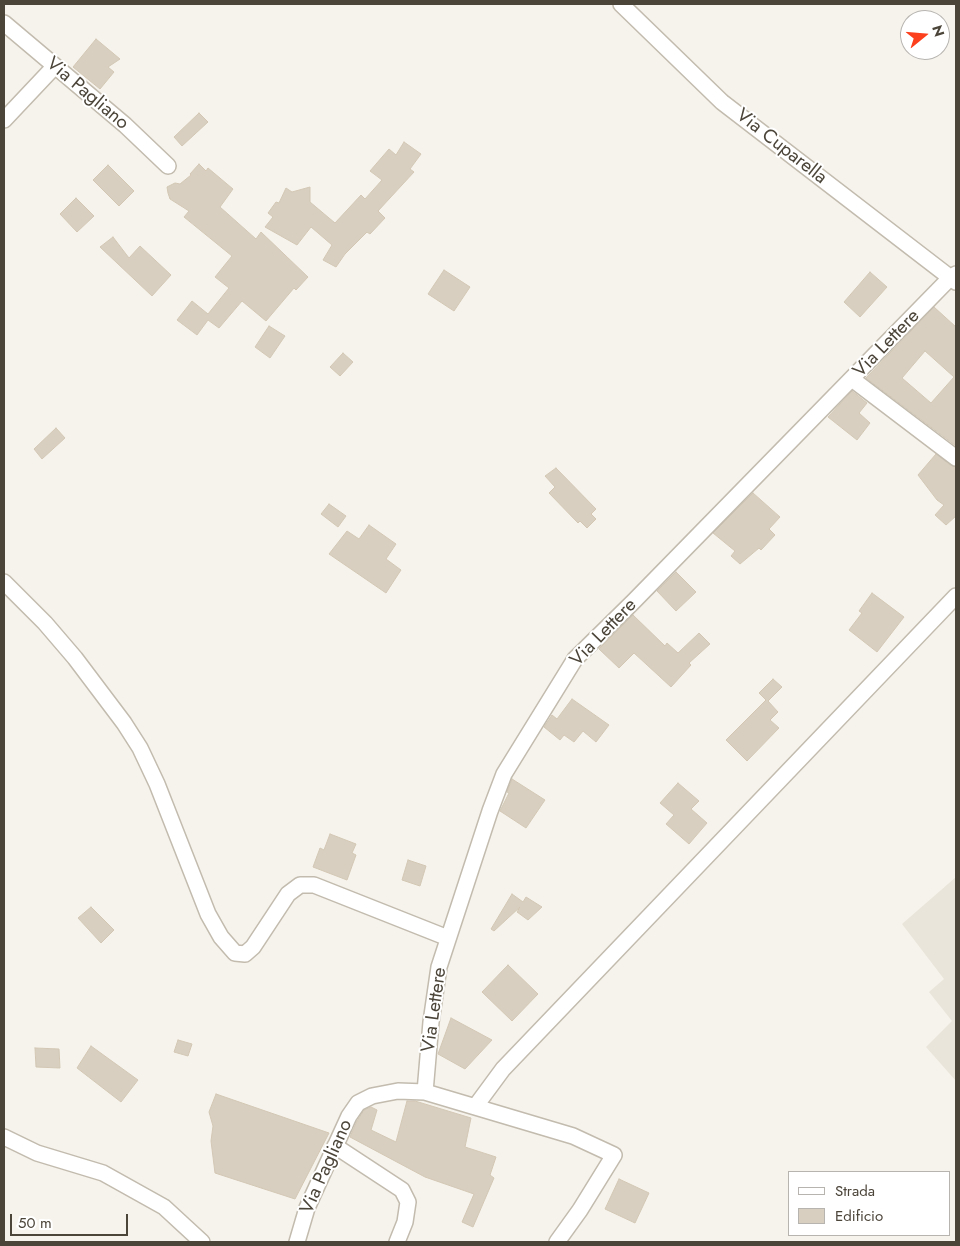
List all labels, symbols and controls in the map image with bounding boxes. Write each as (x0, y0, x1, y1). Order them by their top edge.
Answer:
north arrow (900, 10, 950, 60)
text: N (927, 23, 950, 39)
street label: Via Pagliano (41, 53, 133, 135)
street label: Via Cuparella (731, 104, 831, 190)
street label: Via Lettere (849, 305, 925, 383)
street label: Via Lettere (566, 594, 642, 672)
street label: Via Lettere (418, 966, 452, 1054)
street label: Via Pagliano (296, 1116, 358, 1218)
legend (788, 1171, 950, 1236)
text: Strada (835, 1180, 875, 1202)
scale bar (12, 1204, 130, 1236)
text: Edificio (835, 1205, 883, 1227)
text: 50 m (18, 1212, 52, 1234)

